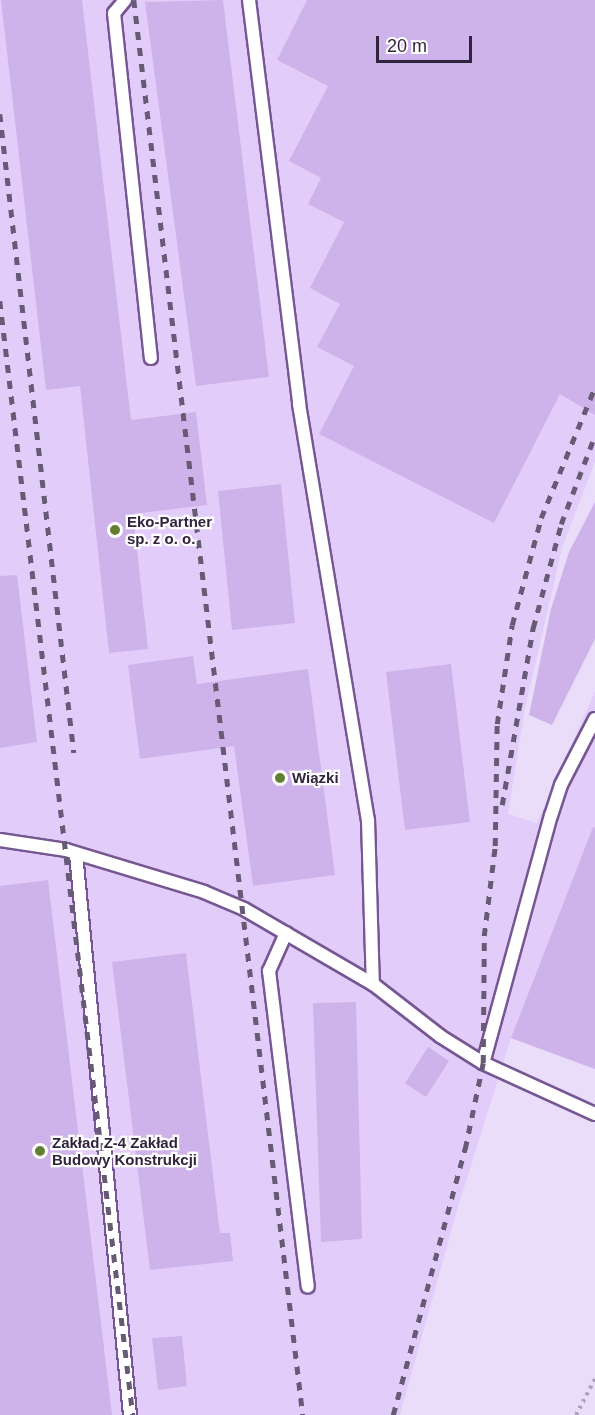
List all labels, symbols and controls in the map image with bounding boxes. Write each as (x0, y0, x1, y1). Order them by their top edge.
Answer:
scale bar (379, 24, 475, 62)
text: 20 m (387, 36, 427, 56)
place label: Eko-Partner sp. z o. o. (127, 512, 212, 547)
marker: Eko-Partner sp. z o. o. (108, 523, 122, 537)
place label: Wiązki (292, 769, 339, 787)
marker: Wiązki (273, 771, 287, 785)
place label: Zakład Z-4 Zakład Budowy Konstrukcji (52, 1133, 197, 1168)
marker: Zakład Z-4 Zakład Budowy Konstrukcji (33, 1144, 47, 1158)

